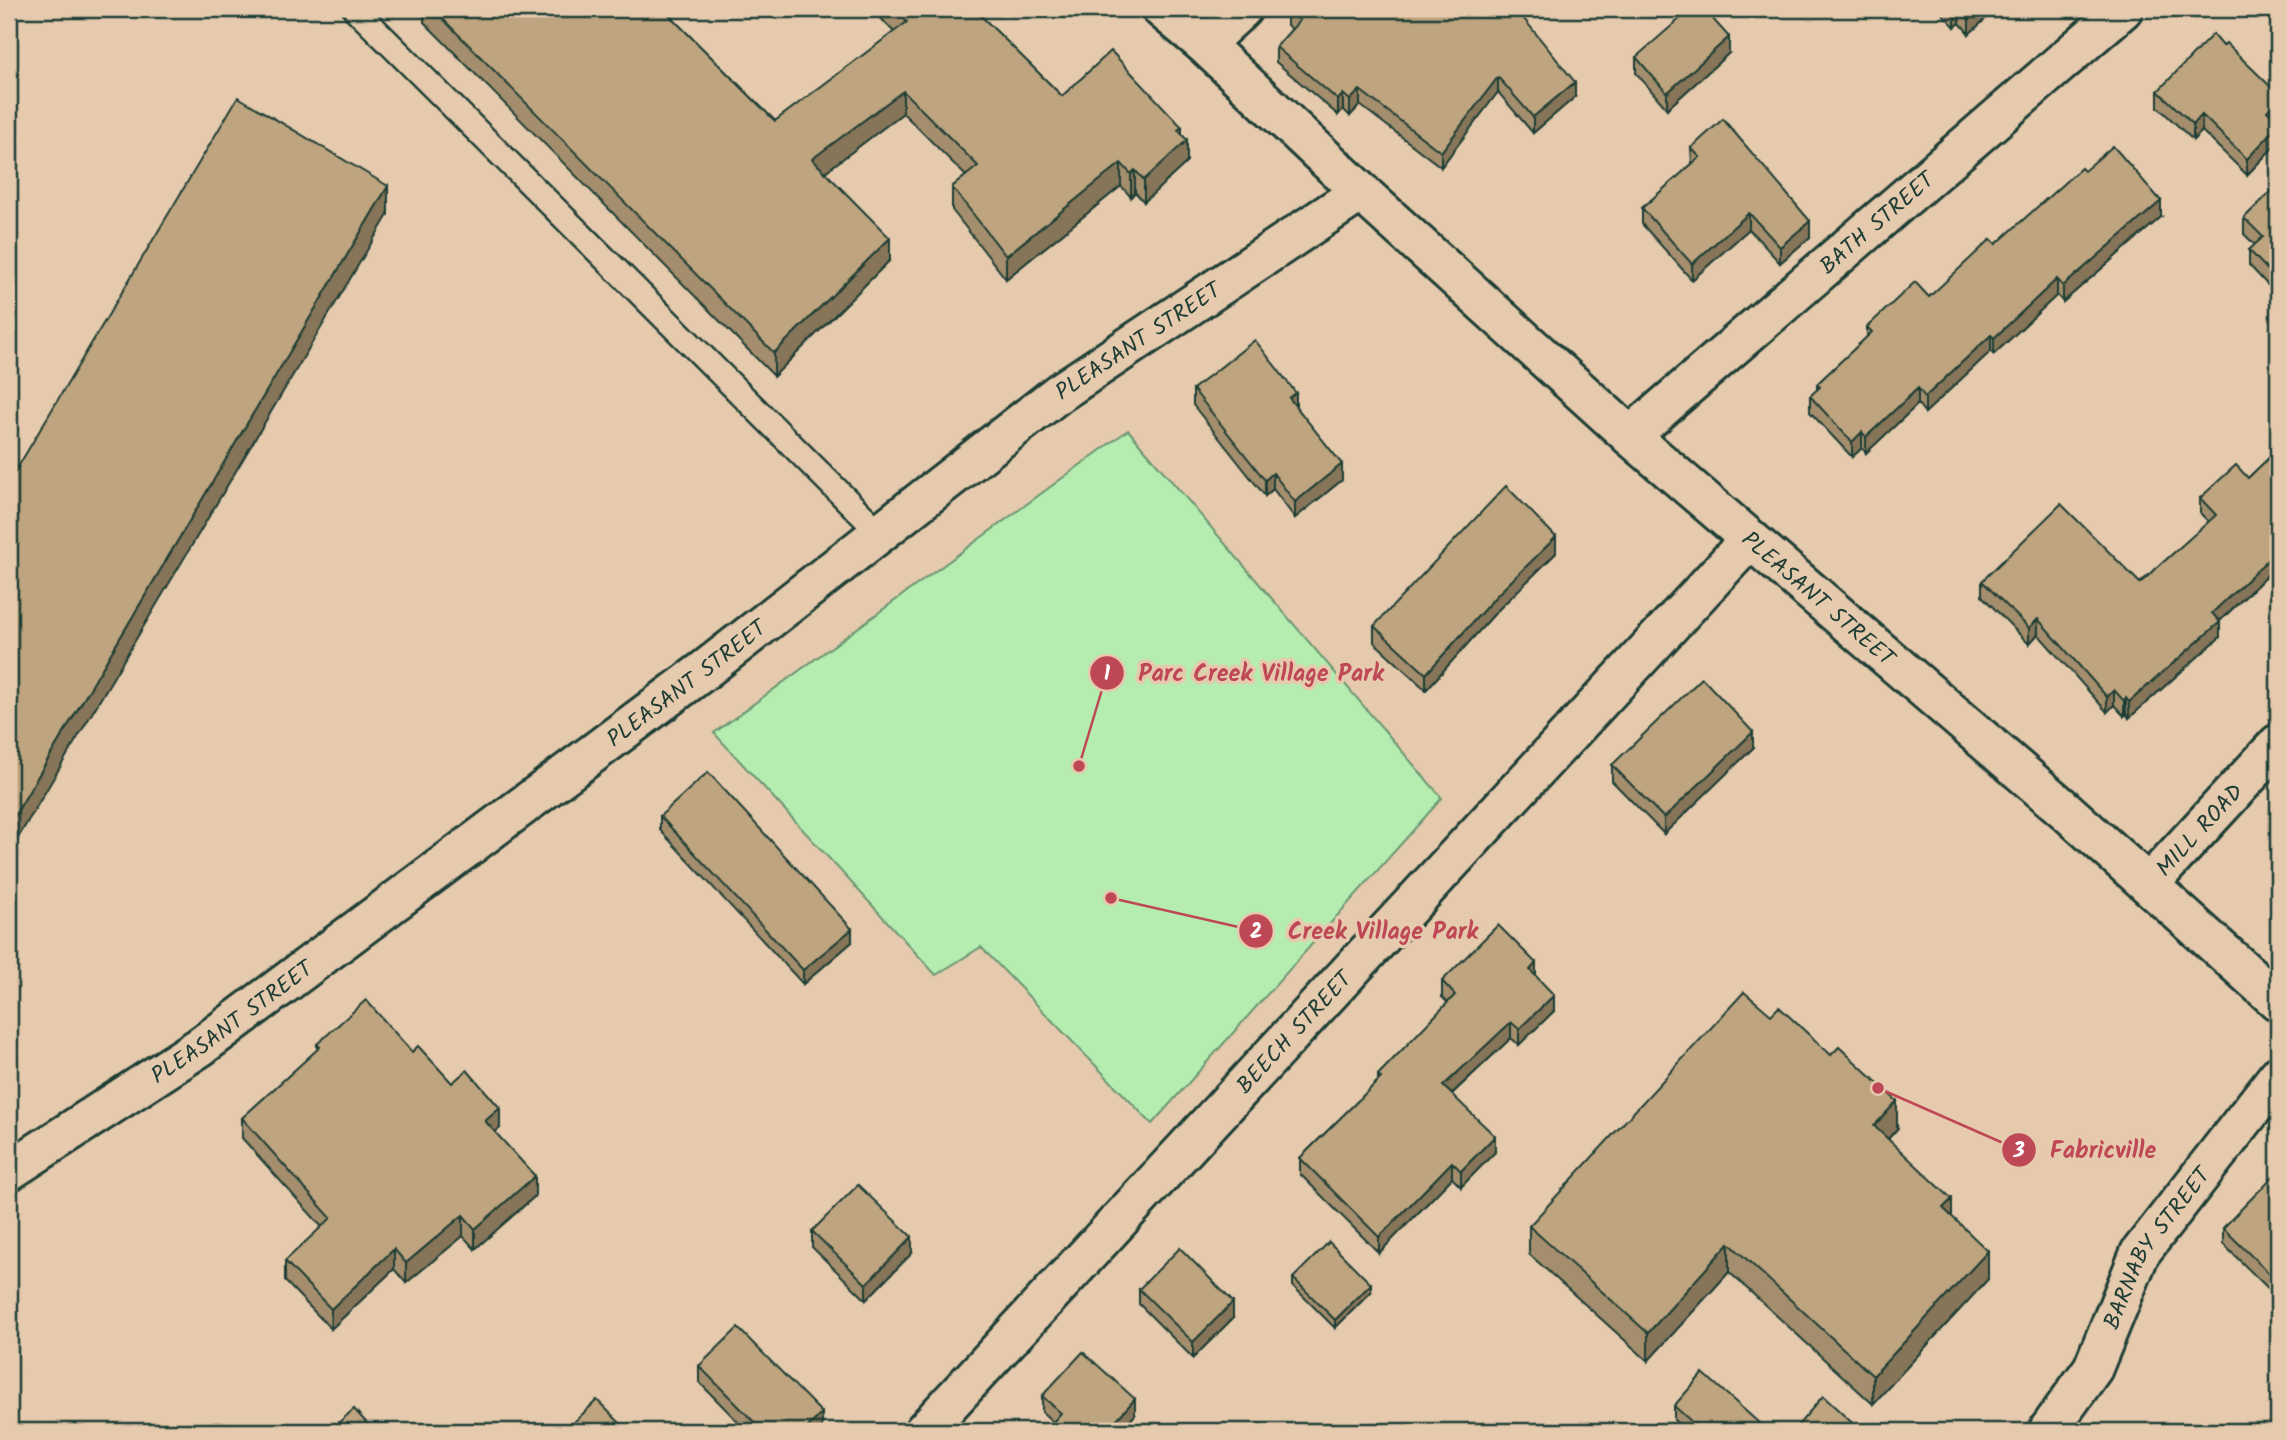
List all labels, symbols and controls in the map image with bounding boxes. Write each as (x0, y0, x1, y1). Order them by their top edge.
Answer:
street label: BATH STREET (1812, 163, 1945, 284)
street label: PLEASANT STREET (1049, 273, 1231, 411)
street label: PLEASANT STREET (1732, 523, 1903, 677)
street label: PLEASANT STREET (600, 611, 776, 757)
callout: Parc Creek Village Park (1089, 650, 1398, 695)
text: Parc Creek Village Park (1138, 655, 1385, 694)
text: 1 (1104, 658, 1111, 691)
street label: MILL ROAD (2148, 776, 2253, 886)
callout: Creek Village Park (1239, 908, 1492, 953)
text: Creek Village Park (1288, 913, 1479, 952)
text: 2 (1250, 916, 1262, 949)
street label: PLEASANT STREET (144, 951, 323, 1094)
street label: BEECH STREET (1228, 962, 1363, 1103)
callout: Fabricville (2001, 1127, 2170, 1172)
text: Fabricville (2050, 1132, 2156, 1171)
text: 3 (2012, 1135, 2025, 1168)
street label: BARNABY STREET (2095, 1159, 2222, 1335)

